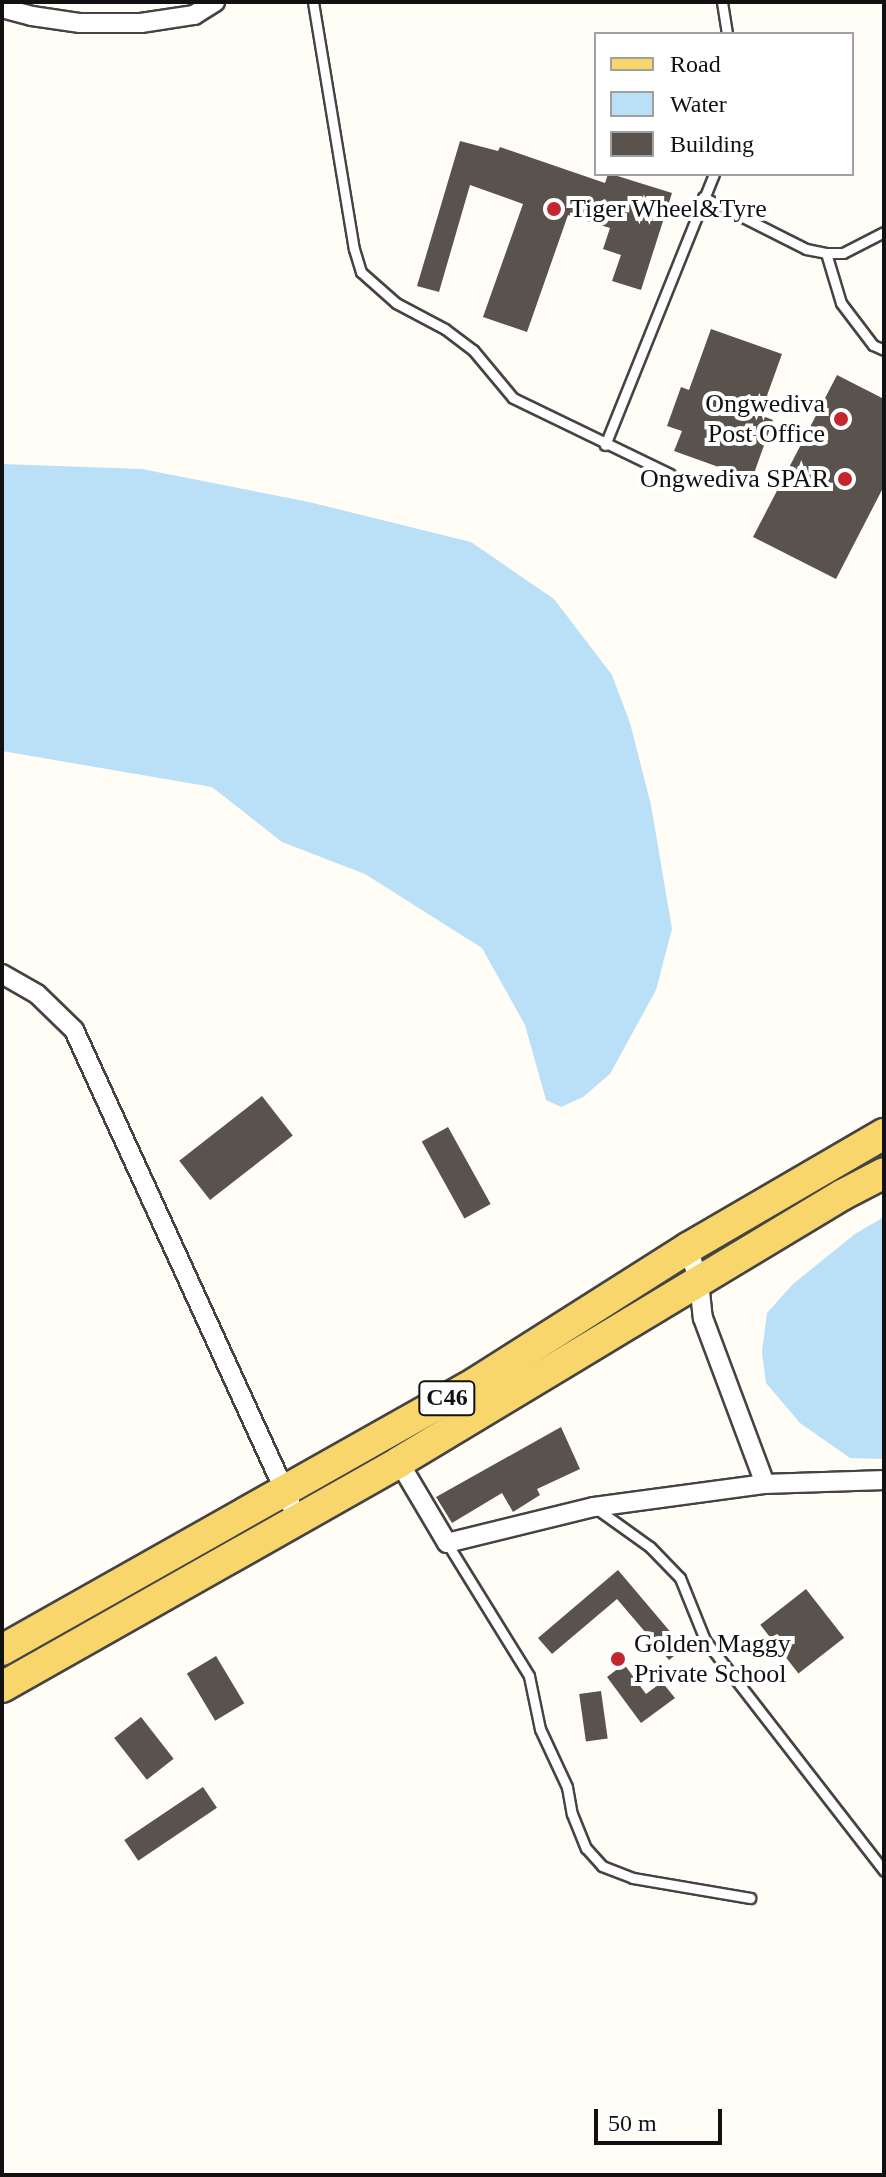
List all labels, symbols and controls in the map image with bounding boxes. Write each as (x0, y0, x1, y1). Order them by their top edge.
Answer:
legend (594, 32, 854, 176)
text: Road (670, 51, 721, 77)
text: Water (670, 91, 727, 117)
text: Building (670, 131, 754, 157)
place label: Tiger Wheel&Tyre (570, 193, 767, 225)
marker: Tiger Wheel&Tyre (545, 200, 563, 218)
place label: Ongwediva Post Office (705, 388, 825, 450)
marker: Ongwediva Post Office (832, 410, 850, 428)
place label: Ongwediva SPAR (640, 463, 829, 495)
marker: Ongwediva SPAR (836, 470, 854, 488)
road number: C46 (417, 1378, 477, 1418)
place label: Golden Maggy Private School (634, 1628, 791, 1690)
marker: Golden Maggy Private School (609, 1650, 627, 1668)
scale bar (598, 2093, 726, 2143)
text: 50 m (608, 2110, 657, 2136)

